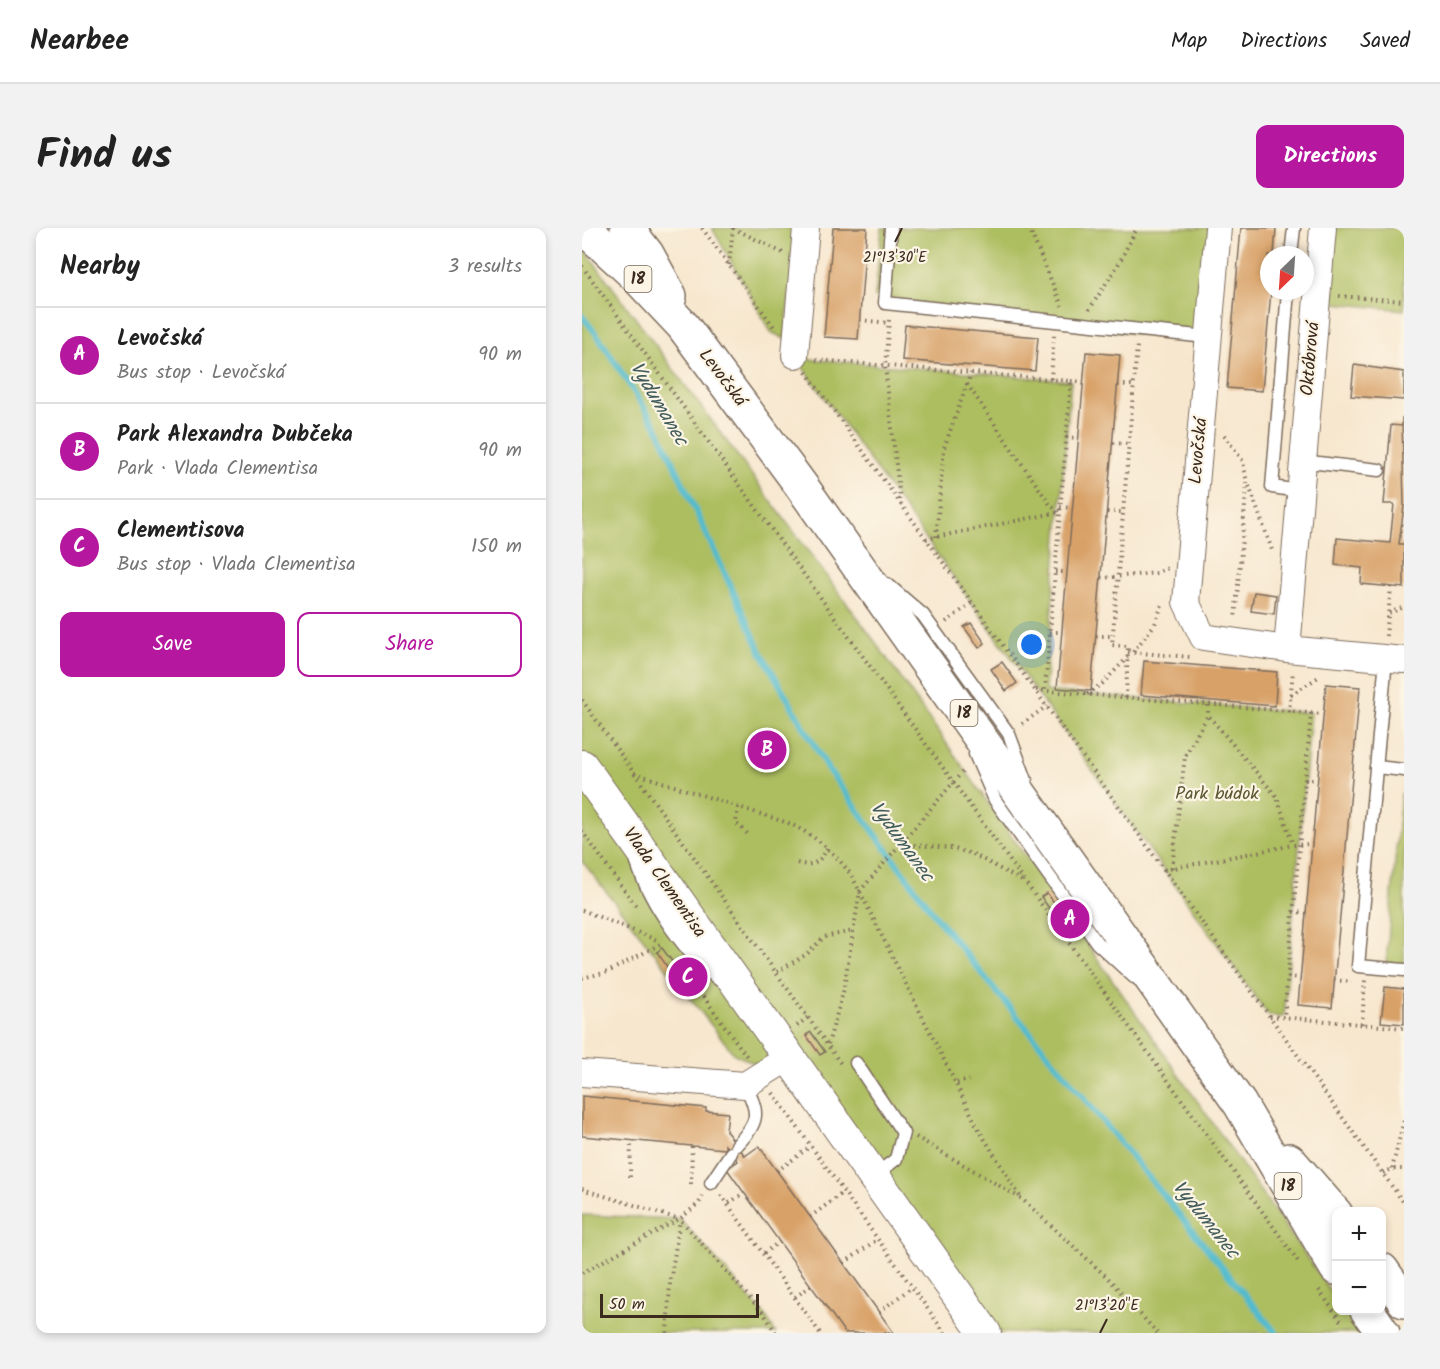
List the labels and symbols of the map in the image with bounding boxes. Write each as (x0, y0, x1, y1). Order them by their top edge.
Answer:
text: 21°13'30"E (863, 246, 928, 270)
north arrow (1260, 246, 1314, 300)
road number: 18 (624, 266, 652, 292)
street label: Októbrová (1293, 319, 1329, 397)
street label: Levočská (690, 343, 754, 414)
water label: Vydumanec (620, 356, 697, 454)
street label: Levočská (1182, 415, 1216, 485)
your location (1017, 630, 1046, 659)
road number: 18 (950, 700, 977, 726)
pin: B (748, 728, 786, 772)
park label: Park búdok (1175, 780, 1259, 809)
water label: Vydumanec (861, 795, 943, 891)
street label: Vlada Clementisa (615, 822, 713, 944)
pin: A (1050, 896, 1090, 942)
pin: C (668, 954, 708, 999)
road number: 18 (1274, 1173, 1302, 1199)
water label: Vydumanec (1163, 1174, 1248, 1268)
scale bar (600, 1291, 759, 1318)
text: 21°13'20"E (1075, 1294, 1140, 1318)

